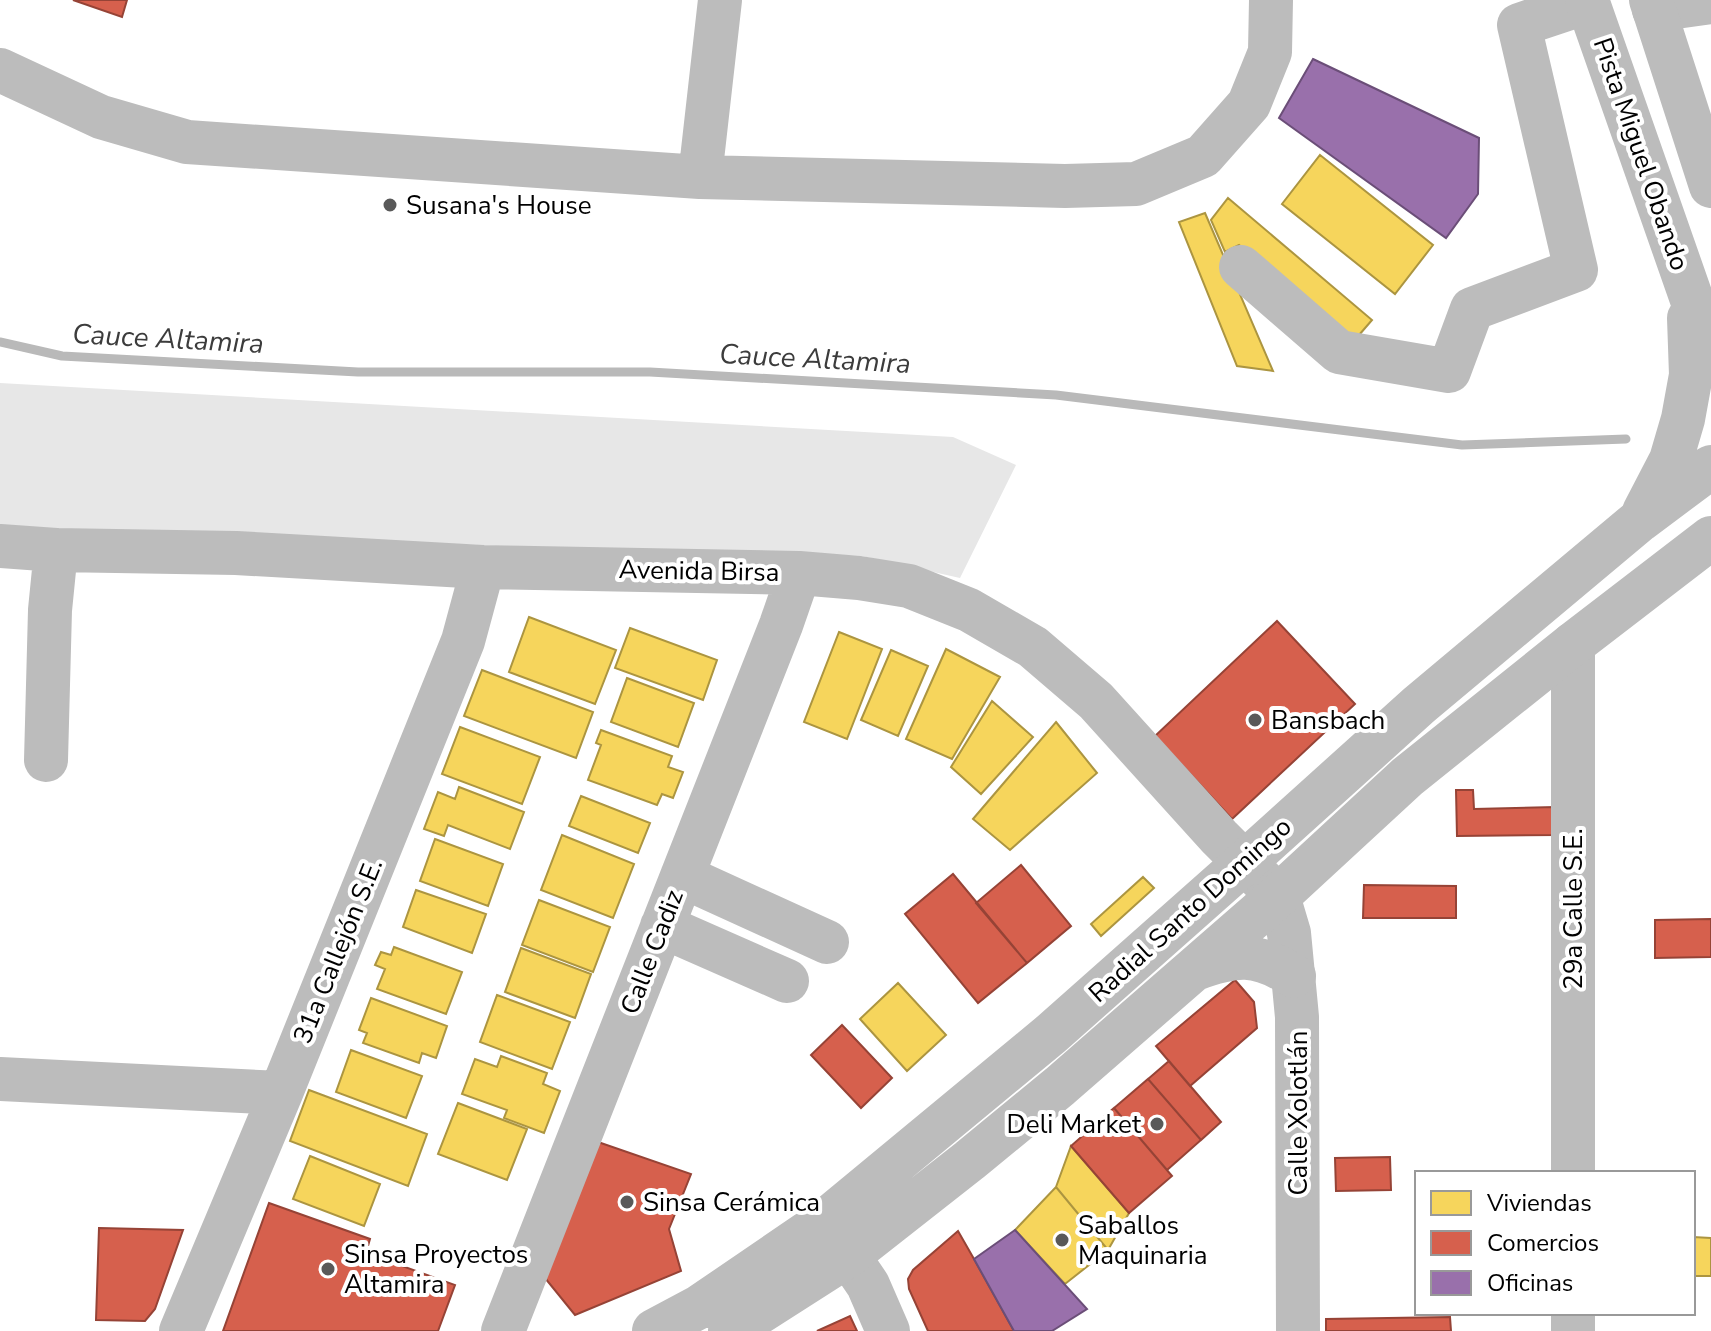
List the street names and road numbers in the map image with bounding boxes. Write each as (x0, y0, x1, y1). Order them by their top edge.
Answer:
street label: Pista Miguel Obando (1585, 33, 1697, 275)
street label: Avenida Birsa (618, 552, 780, 590)
street label: Radial Santo Domingo (1081, 809, 1299, 1011)
street label: 29a Calle S.E. (1556, 828, 1591, 990)
street label: 31a Callejón S.E. (285, 853, 391, 1049)
street label: Calle Cadiz (612, 885, 692, 1019)
street label: Calle Xolotlán (1281, 1030, 1316, 1196)

